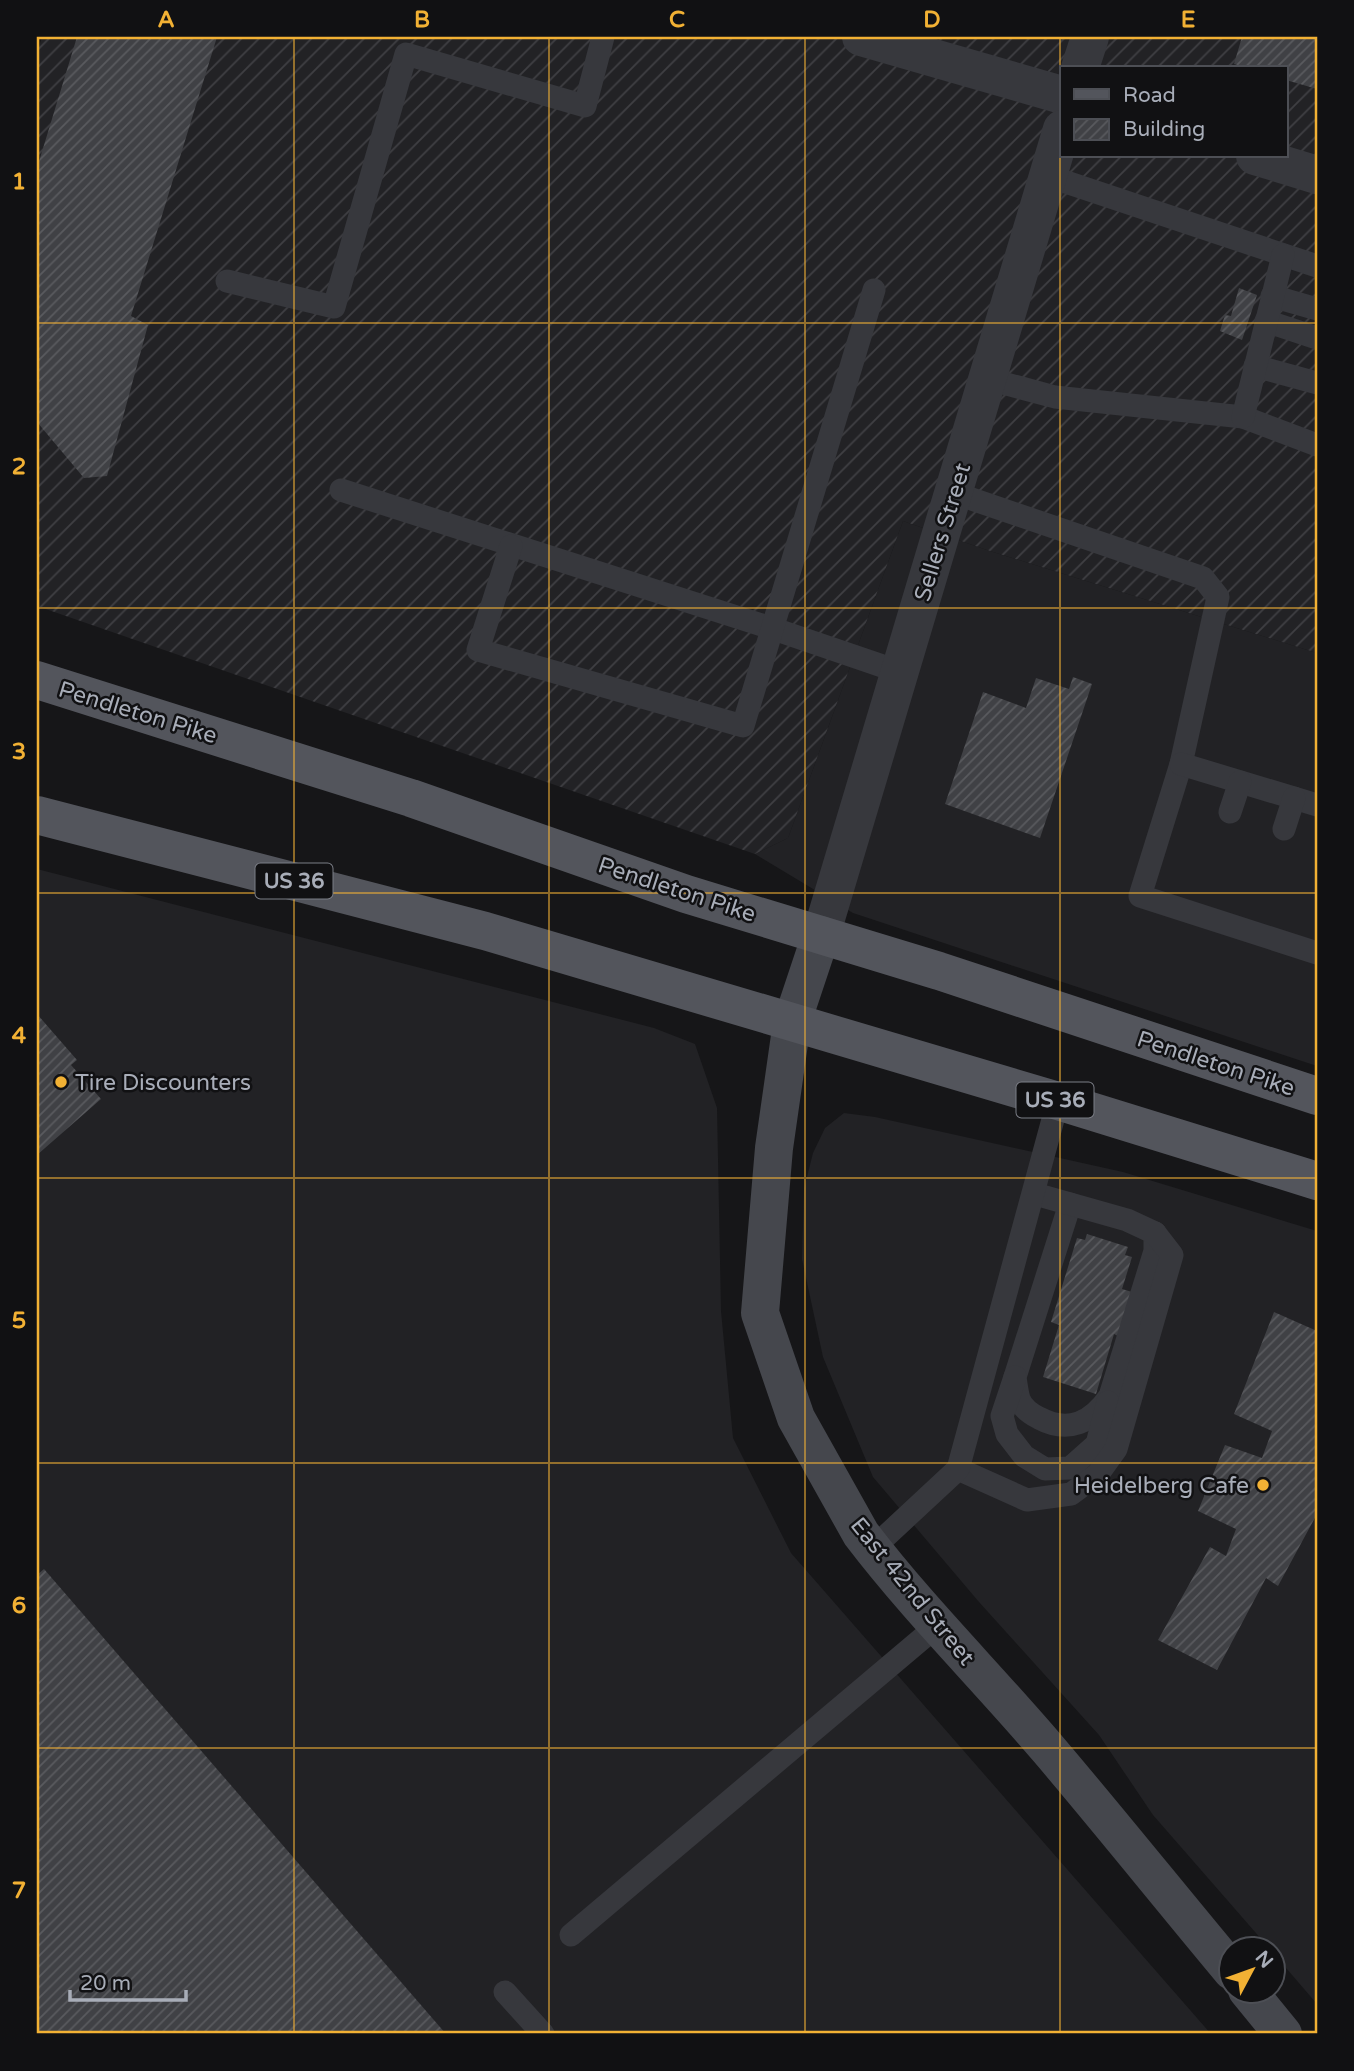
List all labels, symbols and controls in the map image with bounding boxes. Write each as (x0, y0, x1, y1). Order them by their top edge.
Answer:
text: A (157, 6, 175, 34)
text: B (414, 6, 430, 34)
text: C (669, 6, 685, 34)
text: D (923, 6, 941, 34)
text: E (1181, 6, 1195, 34)
legend (1060, 66, 1288, 158)
text: Road (1123, 83, 1176, 108)
text: Building (1123, 117, 1205, 142)
text: 1 (12, 168, 26, 196)
text: 2 (12, 453, 26, 481)
street label: Sellers Street (909, 460, 977, 605)
street label: Pendleton Pike (55, 676, 220, 750)
text: 3 (12, 738, 26, 766)
street label: Pendleton Pike (594, 851, 759, 929)
road number: US 36 (256, 864, 332, 898)
text: 4 (12, 1022, 27, 1050)
street label: Pendleton Pike (1133, 1025, 1298, 1103)
place label: Tire Discounters (75, 1069, 251, 1097)
marker: Tire Discounters (53, 1074, 69, 1090)
road number: US 36 (1016, 1082, 1094, 1118)
text: 5 (12, 1307, 26, 1335)
place label: Heidelberg Cafe (1074, 1472, 1249, 1500)
marker: Heidelberg Cafe (1255, 1477, 1271, 1493)
street label: East 42nd Street (844, 1512, 981, 1671)
text: 6 (12, 1592, 26, 1620)
text: 7 (12, 1877, 26, 1905)
north arrow (1218, 1934, 1288, 2004)
text: N (1251, 1947, 1277, 1972)
scale bar (70, 1959, 186, 2003)
text: 20 m (80, 1971, 131, 1996)

